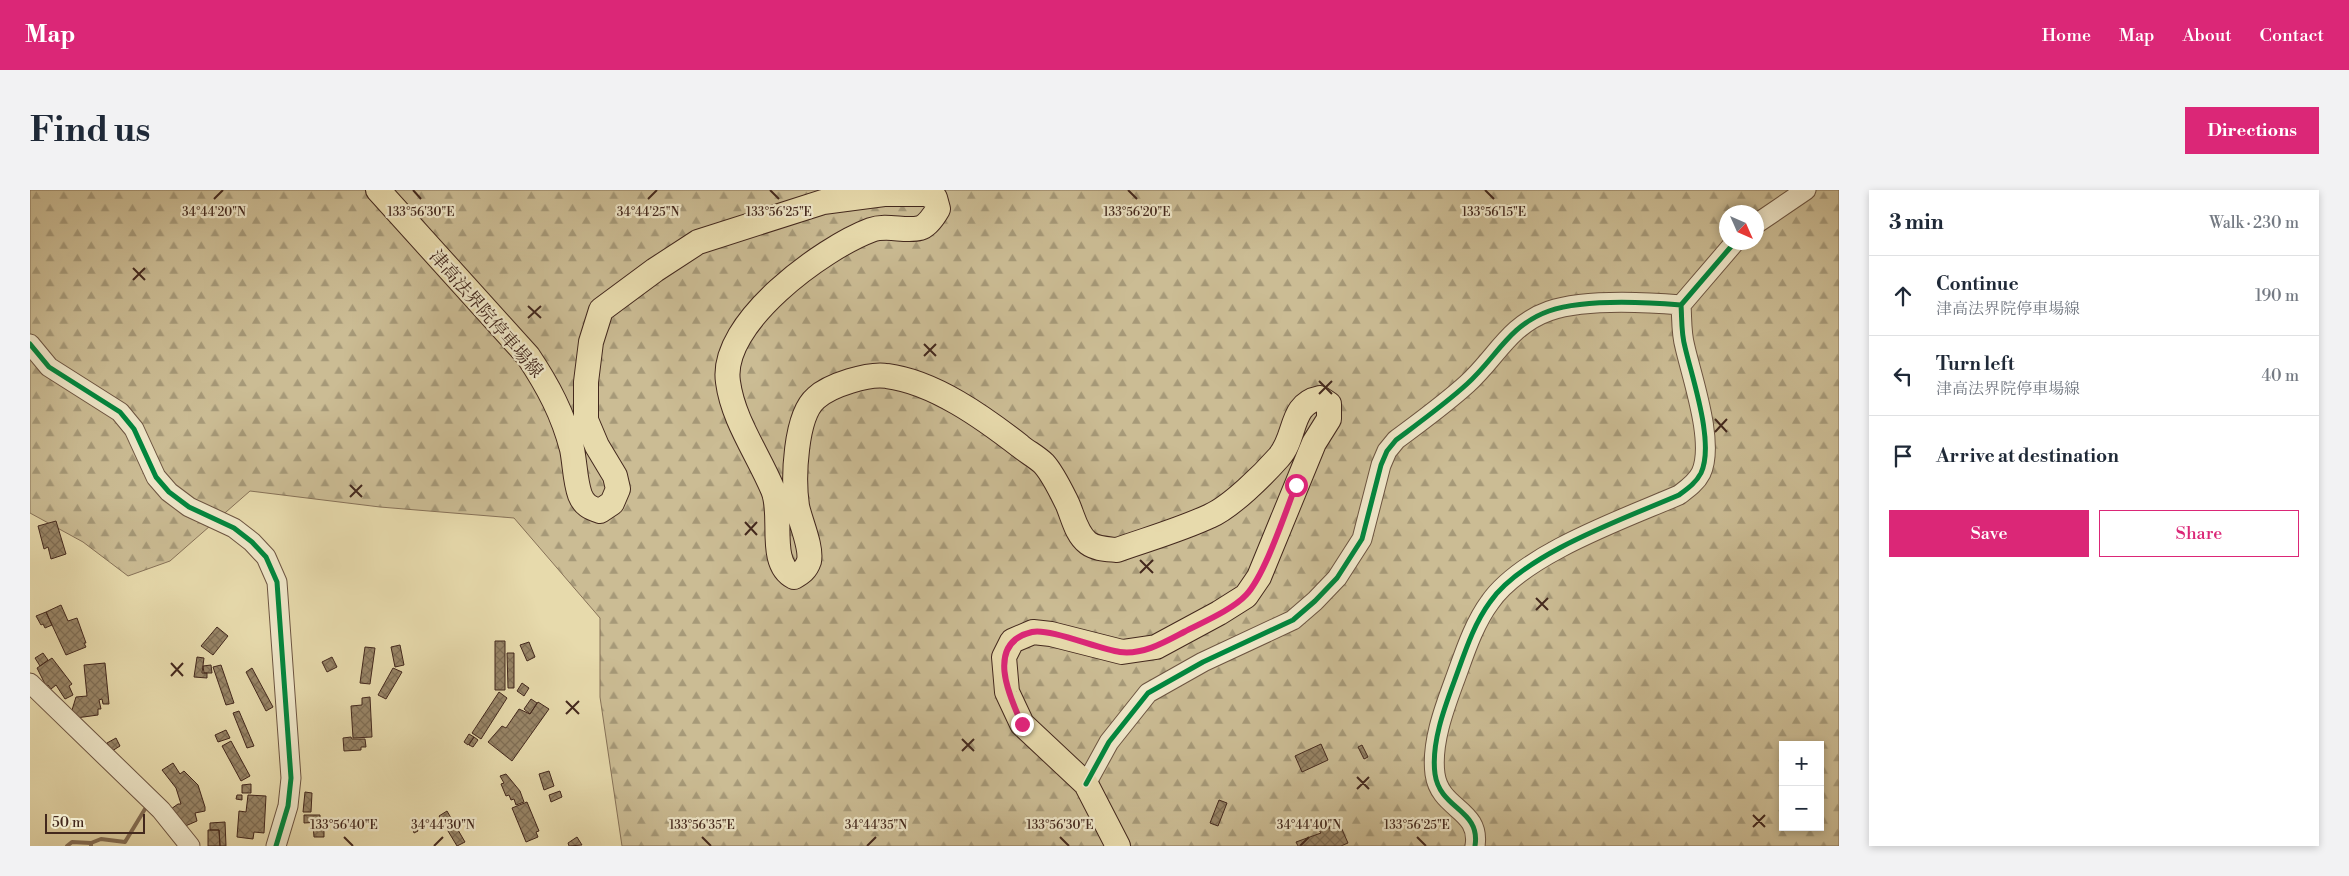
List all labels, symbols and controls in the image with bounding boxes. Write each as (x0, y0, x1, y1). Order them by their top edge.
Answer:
text: Map (25, 20, 75, 50)
text: Home (2042, 24, 2091, 47)
text: Map (2119, 24, 2155, 47)
text: About (2183, 24, 2232, 47)
text: Contact (2260, 24, 2324, 47)
button: Directions (2185, 107, 2319, 154)
text: Find us (30, 109, 150, 152)
text: 34°44'20"N (182, 205, 246, 220)
text: 133°56'30"E (388, 205, 454, 220)
text: 34°44'25"N (617, 205, 679, 220)
text: 133°56'25"E (746, 205, 812, 220)
text: 133°56'20"E (1103, 205, 1171, 220)
text: 133°56'15"E (1462, 205, 1526, 220)
north arrow (1719, 205, 1764, 250)
text: 3 min (1889, 210, 1944, 236)
text: Walk · 230 m (2209, 213, 2299, 233)
street label: 津高法界院停車場線 (424, 245, 548, 383)
text: Continue (1936, 272, 2019, 296)
icon: ahead (1889, 282, 1917, 310)
text: 190 m (2255, 286, 2299, 306)
text: 津高法界院停車場線 (1936, 299, 2080, 319)
text: Turn left (1936, 352, 2015, 376)
icon: left (1889, 362, 1917, 390)
text: 40 m (2262, 366, 2299, 386)
text: 津高法界院停車場線 (1936, 379, 2080, 399)
icon: arrive (1889, 442, 1917, 470)
text: Arrive at destination (1936, 444, 2119, 468)
route start (1285, 474, 1308, 497)
button: Save (1889, 510, 2089, 557)
button: Share (2099, 510, 2299, 557)
route end (1011, 713, 1034, 736)
map controls (1779, 741, 1824, 831)
button: + (1779, 741, 1824, 786)
button: − (1779, 786, 1824, 831)
scale bar (45, 811, 145, 834)
text: 50 m (52, 814, 84, 832)
text: 133°56'40"E (310, 818, 378, 833)
text: 34°44'30"N (411, 818, 475, 833)
text: 133°56'35"E (669, 818, 735, 833)
text: 34°44'35"N (845, 818, 907, 833)
text: 133°56'30"E (1027, 818, 1093, 833)
text: 34°44'40"N (1277, 818, 1341, 833)
text: 133°56'25"E (1384, 818, 1450, 833)

